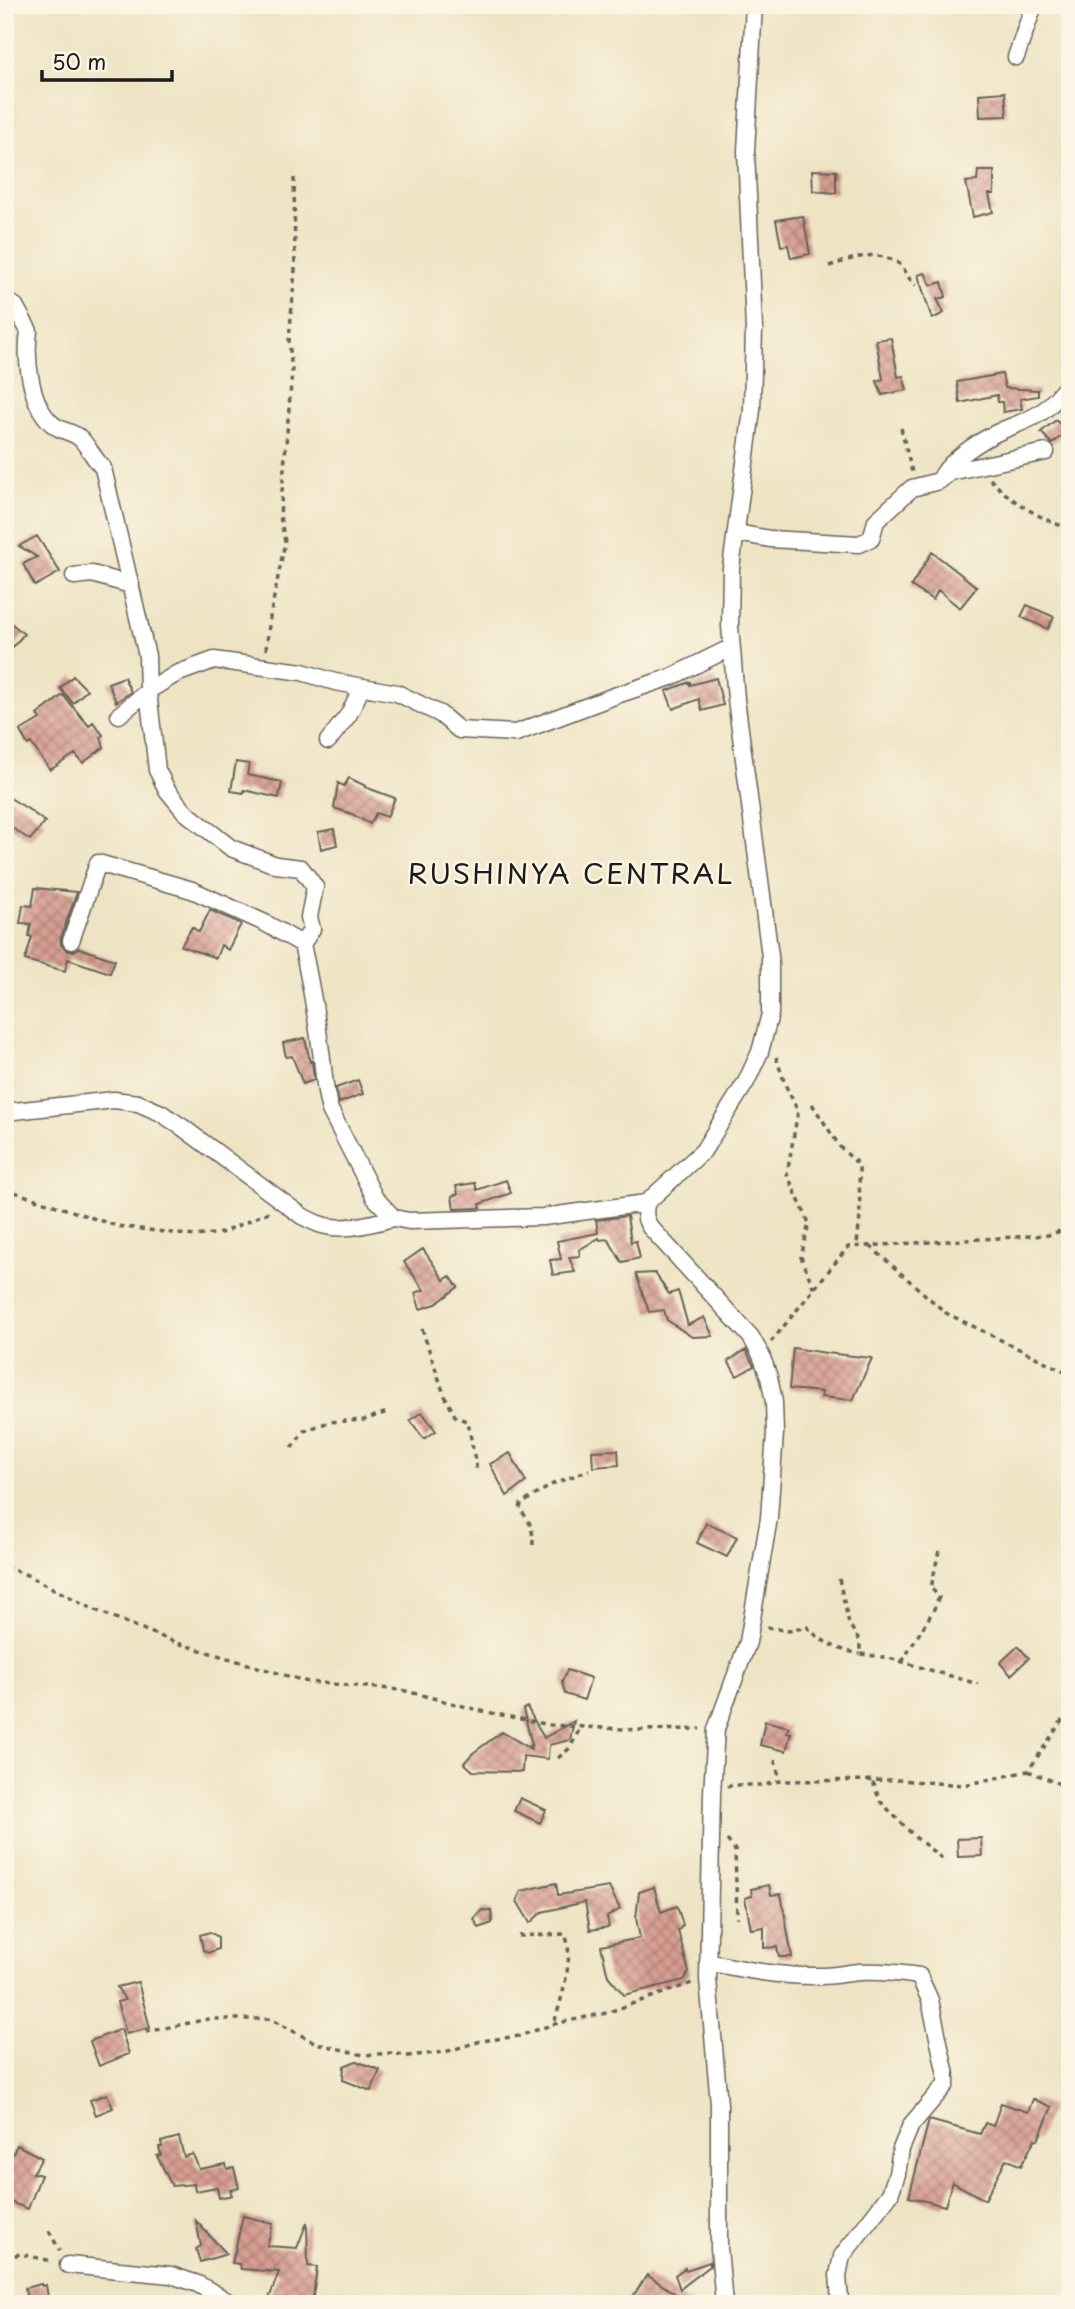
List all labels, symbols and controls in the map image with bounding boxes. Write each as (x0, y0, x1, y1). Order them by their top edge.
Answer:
scale bar (42, 38, 172, 82)
text: 50 m (52, 45, 106, 77)
district label: RUSHINYA CENTRAL (408, 851, 734, 894)

